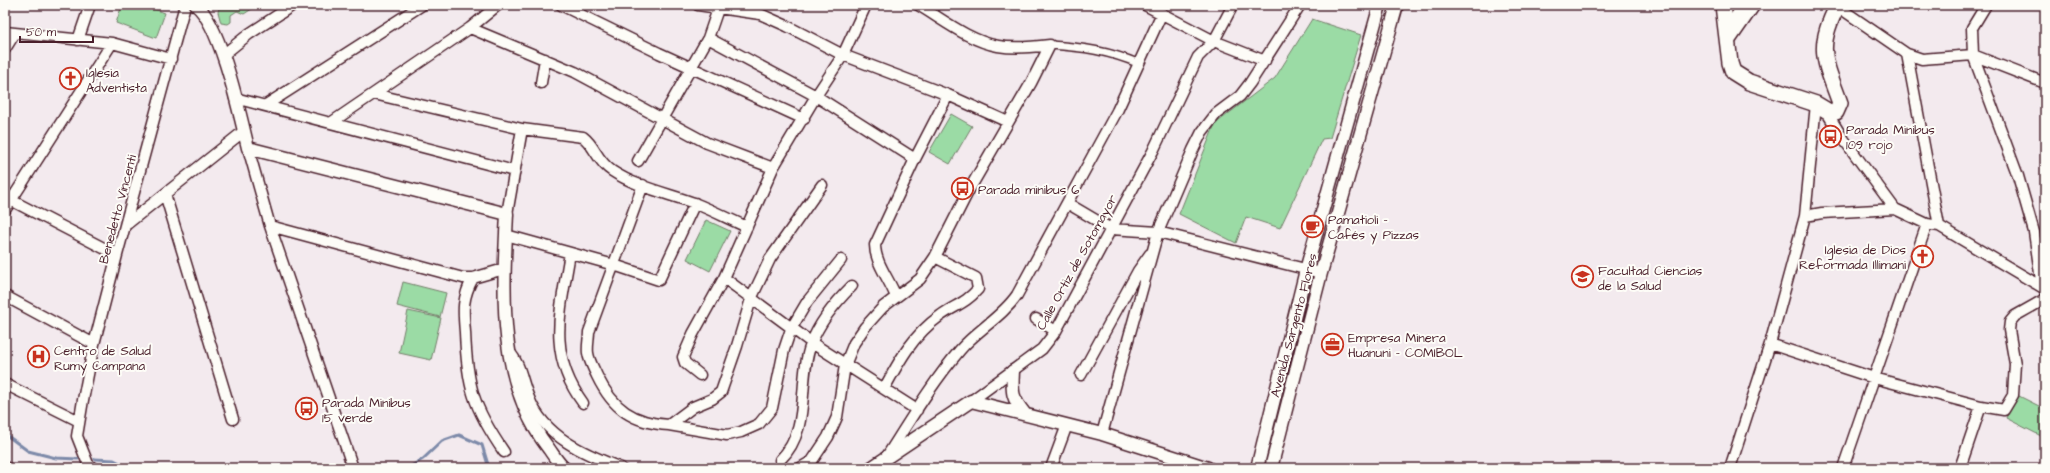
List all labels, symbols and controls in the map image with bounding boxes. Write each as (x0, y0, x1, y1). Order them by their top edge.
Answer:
scale bar (20, 18, 93, 44)
text: 50 m (26, 24, 57, 41)
place label: Iglesia Adventista (86, 64, 147, 97)
church icon: Iglesia Adventista (57, 66, 83, 92)
place label: Parada Minibus 109 rojo (1846, 121, 1935, 154)
bus stop icon: Parada Minibus 109 rojo (1818, 123, 1844, 149)
street label: Benedetto Vincenti (95, 153, 141, 266)
bus stop icon: Parada minibus 6 (949, 176, 975, 202)
place label: Parada minibus 6 (978, 181, 1080, 199)
street label: Calle Ortiz de Sotomayor (1032, 191, 1123, 334)
place label: Pamatioli - Cafés y Pizzas (1328, 211, 1419, 245)
cafe icon: Pamatioli - Cafés y Pizzas (1300, 213, 1326, 239)
place label: Iglesia de Dios Reformada Illimani (1799, 241, 1906, 274)
church icon: Iglesia de Dios Reformada Illimani (1909, 243, 1935, 269)
street label: Avenida Sargento Flores (1266, 251, 1323, 399)
place label: Facultad Ciencias de la Salud (1598, 262, 1703, 295)
school or university icon: Facultad Ciencias de la Salud (1570, 264, 1596, 290)
place label: Empresa Minera Huanuni - COMIBOL (1348, 329, 1463, 362)
office icon: Empresa Minera Huanuni - COMIBOL (1319, 331, 1345, 357)
place label: Centro de Salud Rumy Campana (54, 342, 151, 376)
hospital icon: Centro de Salud Rumy Campana (26, 344, 52, 370)
place label: Parada Minibus 15 verde (322, 394, 411, 427)
bus stop icon: Parada Minibus 15 verde (293, 396, 319, 422)

